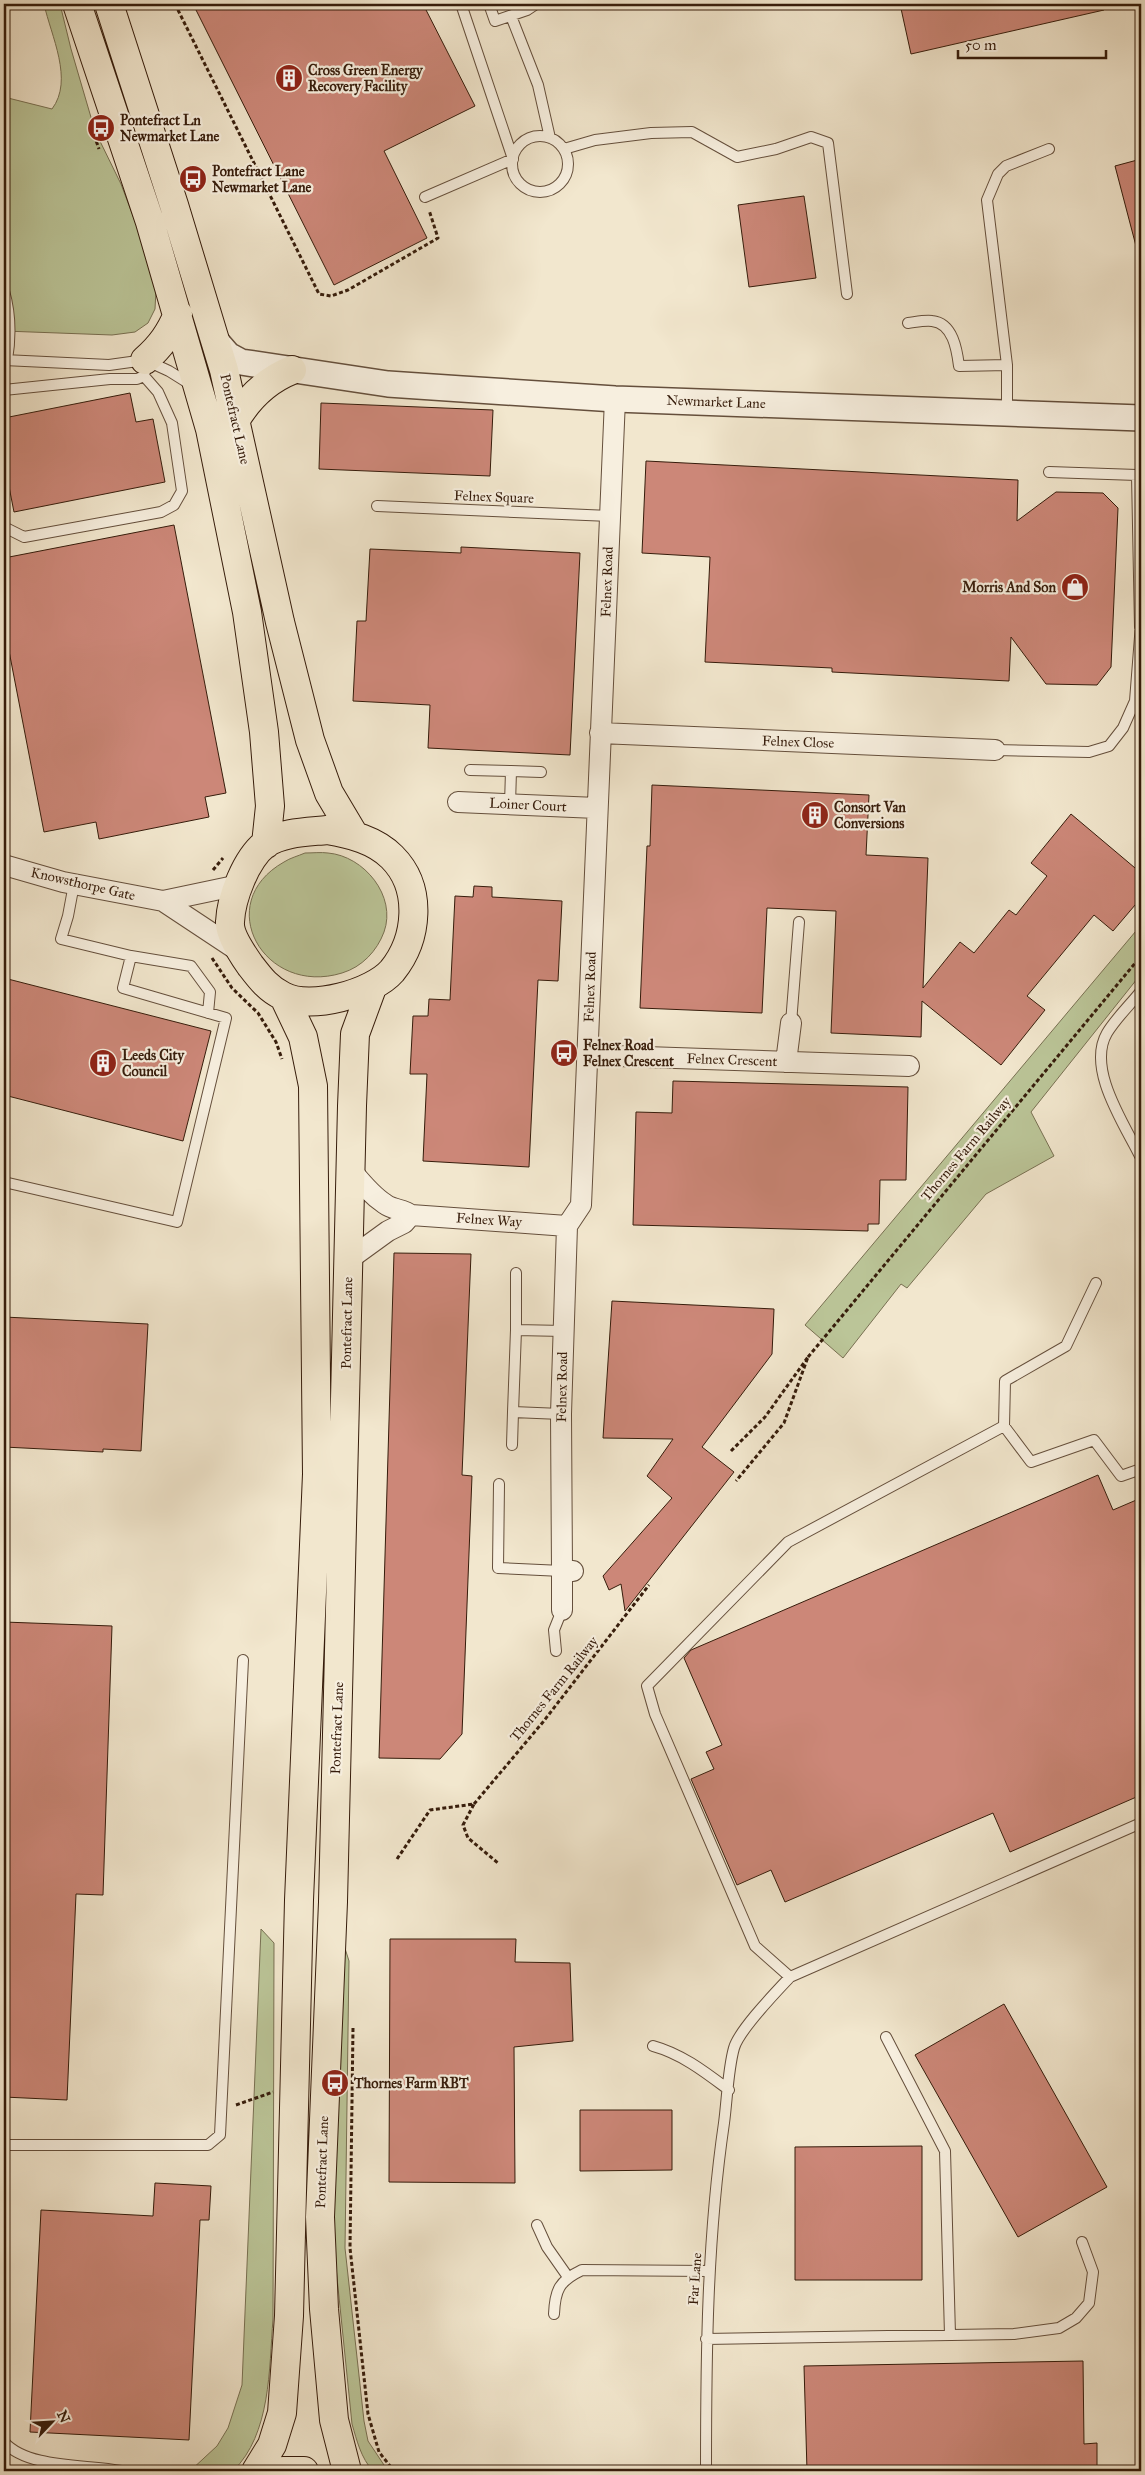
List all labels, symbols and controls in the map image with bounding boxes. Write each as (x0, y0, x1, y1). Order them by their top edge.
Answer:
scale bar (958, 28, 1105, 60)
text: 50 m (965, 36, 997, 54)
place label: Cross Green Energy Recovery Facility (308, 62, 424, 96)
building icon: Cross Green Energy Recovery Facility (274, 63, 304, 93)
place label: Pontefract Ln Newmarket Lane (120, 112, 219, 145)
bus stop icon: Pontefract Ln Newmarket Lane (86, 113, 116, 143)
place label: Pontefract Lane Newmarket Lane (212, 163, 311, 196)
bus stop icon: Pontefract Lane Newmarket Lane (178, 164, 208, 194)
street label: Pontefract Lane (216, 372, 254, 466)
street label: Newmarket Lane (666, 392, 766, 412)
street label: Felnex Square (454, 487, 535, 508)
street label: Felnex Road (597, 546, 617, 618)
shop icon: Morris And Son (1060, 572, 1090, 602)
place label: Morris And Son (962, 579, 1056, 596)
street label: Felnex Close (762, 732, 835, 752)
street label: Loiner Court (489, 794, 567, 816)
place label: Consort Van Conversions (834, 799, 906, 832)
building icon: Consort Van Conversions (800, 800, 830, 830)
street label: Knowsthorpe Gate (29, 864, 137, 904)
street label: Felnex Road (580, 951, 600, 1023)
place label: Felnex Road Felnex Crescent (583, 1037, 674, 1070)
bus stop icon: Felnex Road Felnex Crescent (549, 1038, 579, 1068)
place label: Leeds City Council (122, 1047, 185, 1080)
building icon: Leeds City Council (88, 1048, 118, 1078)
street label: Felnex Crescent (686, 1050, 778, 1070)
street label: Thornes Farm Railway (917, 1093, 1015, 1205)
street label: Felnex Way (455, 1209, 523, 1231)
street label: Pontefract Lane (338, 1276, 356, 1369)
street label: Felnex Road (553, 1351, 571, 1423)
street label: Thornes Farm Railway (506, 1633, 602, 1745)
street label: Pontefract Lane (327, 1681, 347, 1775)
bus stop icon: Thornes Farm RBT (320, 2068, 350, 2098)
place label: Thornes Farm RBT (353, 2075, 469, 2092)
street label: Pontefract Lane (312, 2115, 332, 2209)
street label: Far Lane (685, 2252, 705, 2306)
north arrow (28, 2398, 78, 2448)
text: N (53, 2408, 74, 2426)

